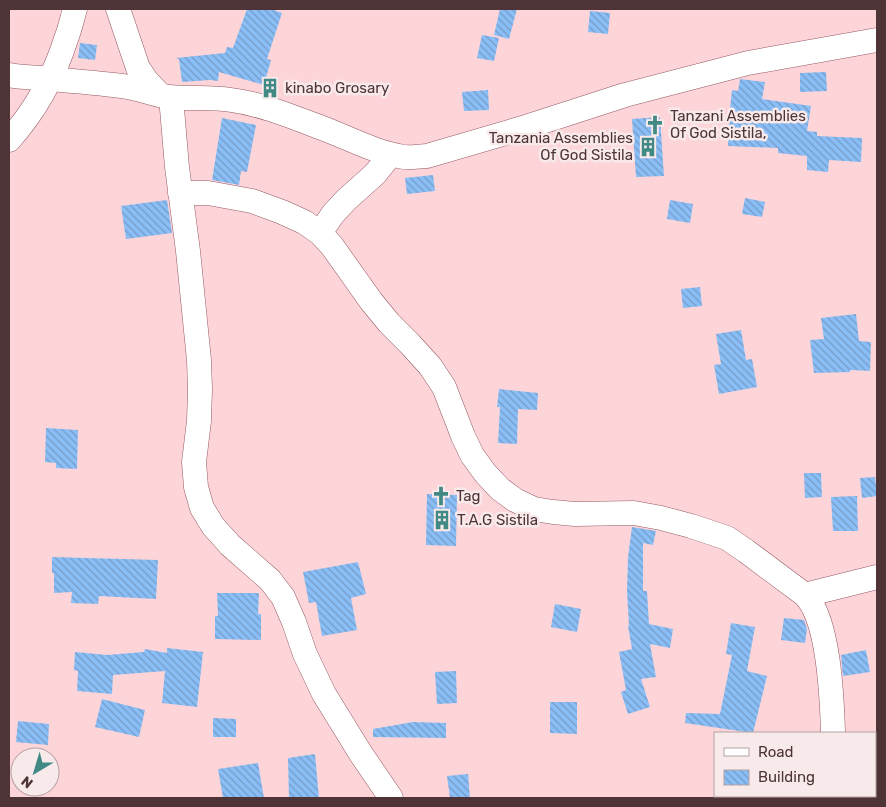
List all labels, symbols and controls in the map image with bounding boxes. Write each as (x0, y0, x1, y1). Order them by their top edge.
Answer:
building icon: kinabo Grosary (259, 77, 281, 99)
place label: kinabo Grosary (285, 79, 389, 97)
place label: Tanzani Assemblies Of God Sistila, (670, 107, 806, 142)
church icon: Tanzani Assemblies Of God Sistila, (644, 114, 666, 136)
place label: Tanzania Assemblies Of God Sistila (489, 129, 633, 164)
building icon: Tanzania Assemblies Of God Sistila (637, 136, 659, 158)
church icon: Tag (430, 485, 452, 507)
place label: Tag (456, 487, 481, 505)
building icon: T.A.G Sistila (431, 509, 453, 531)
place label: T.A.G Sistila (457, 511, 538, 529)
legend (714, 732, 876, 797)
text: Road (758, 743, 794, 761)
north arrow (10, 747, 60, 797)
text: Building (758, 768, 815, 786)
text: N (18, 772, 37, 792)

